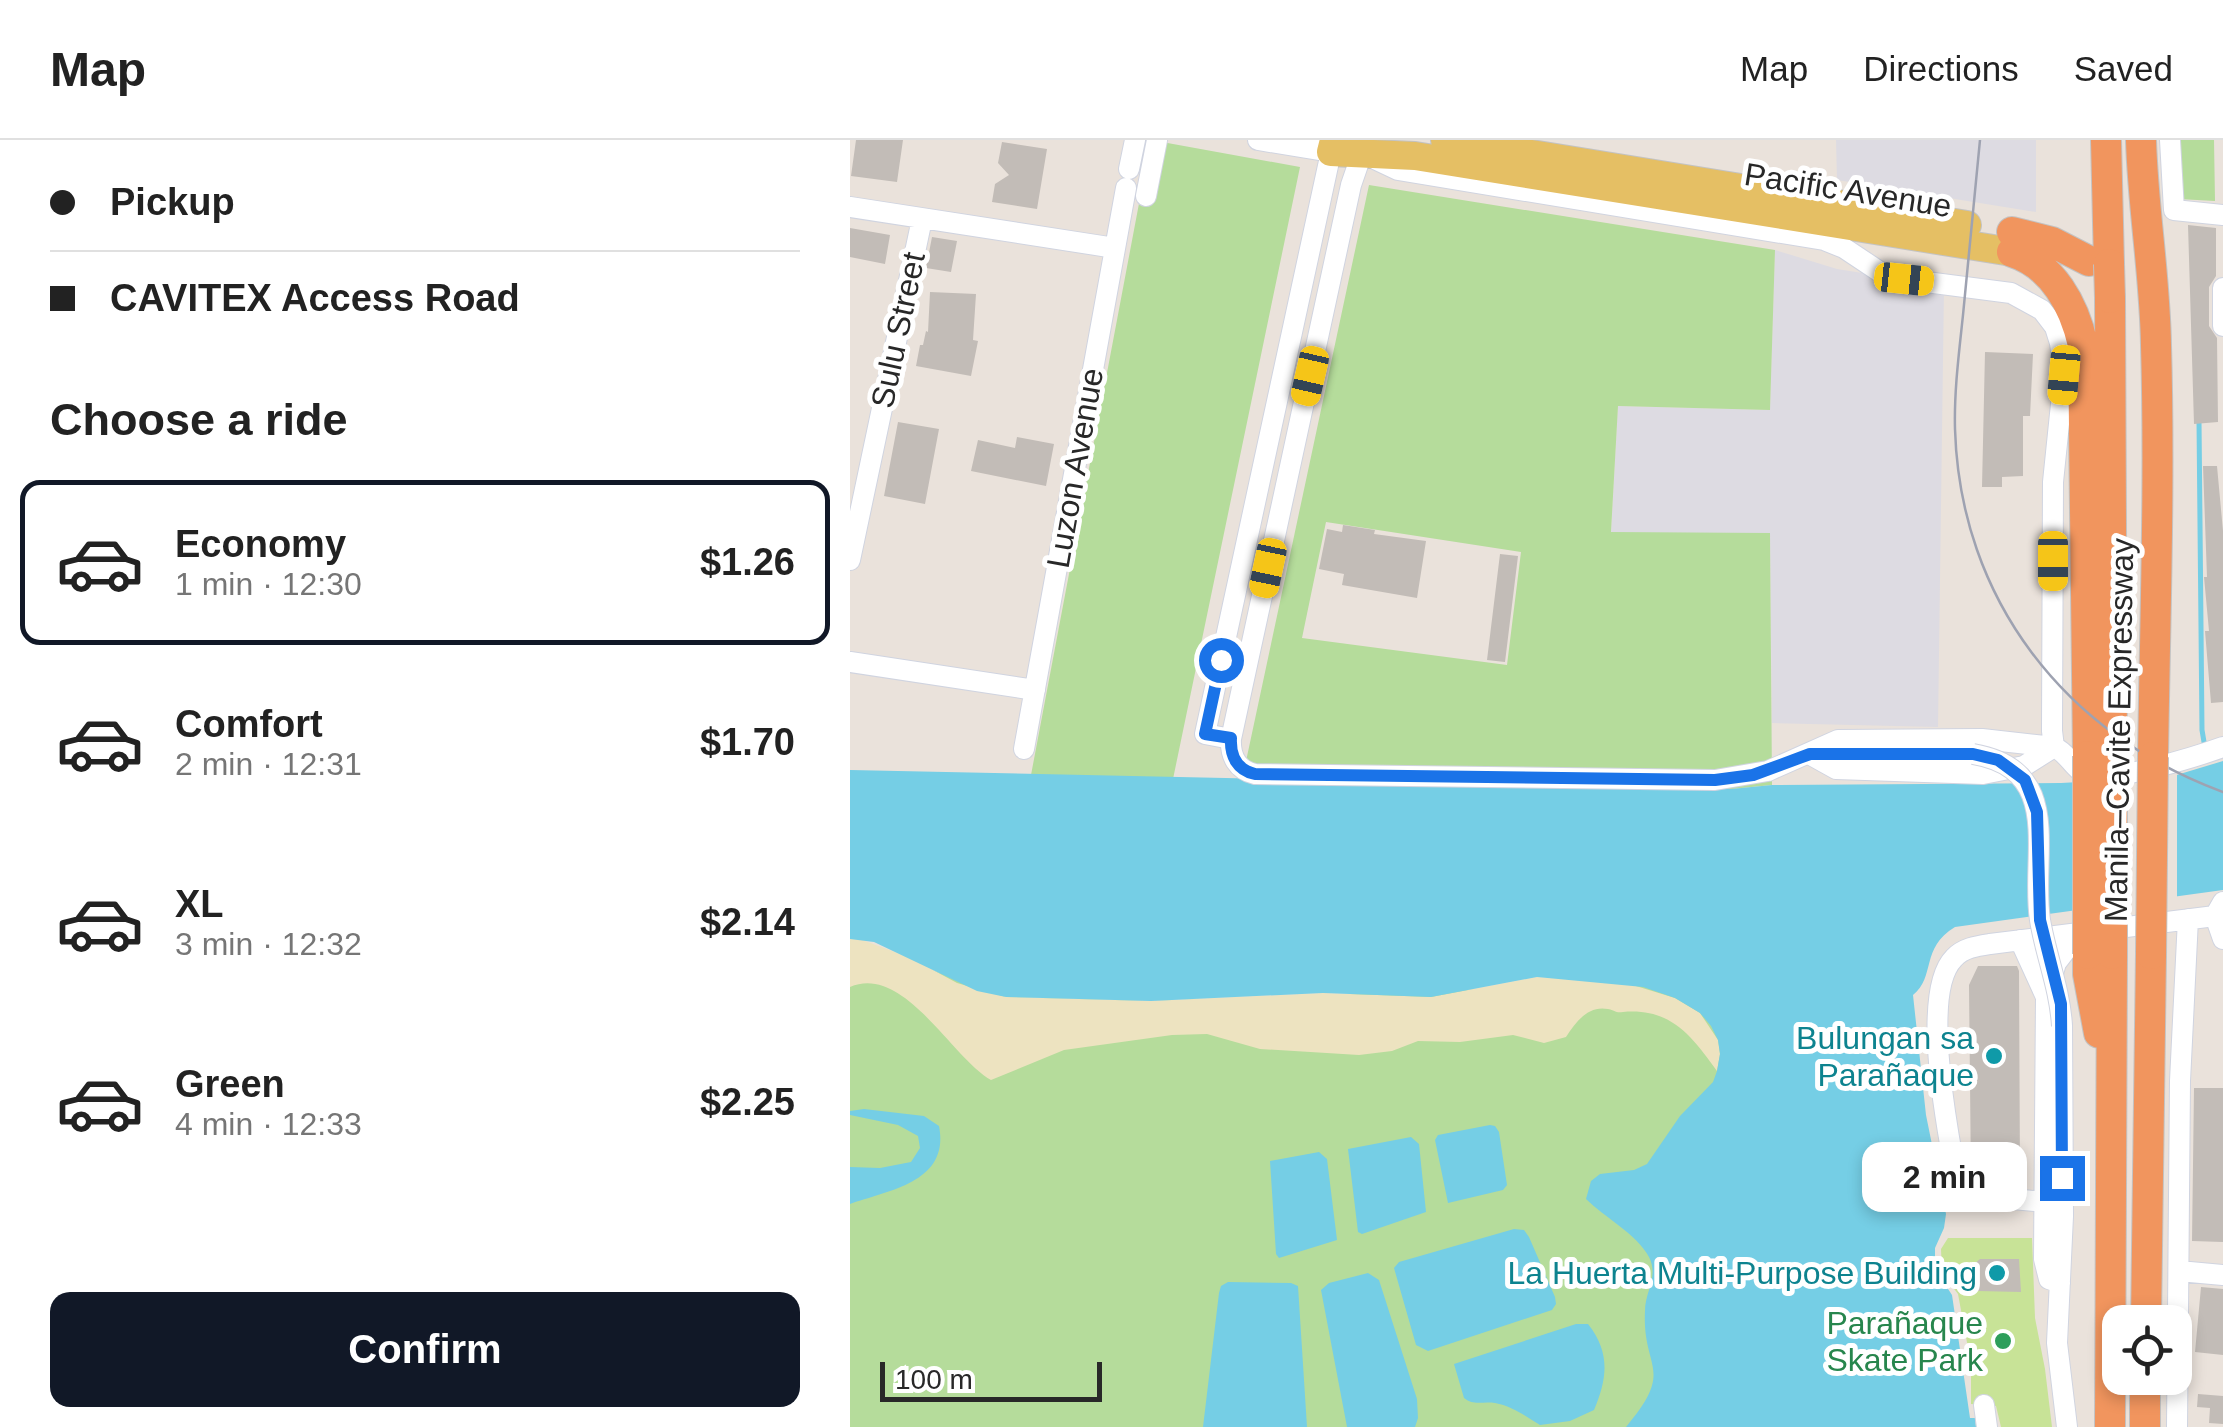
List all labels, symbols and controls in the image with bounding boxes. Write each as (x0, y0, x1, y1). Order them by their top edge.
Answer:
text: Map (50, 43, 146, 96)
text: Map (1740, 49, 1808, 88)
text: Directions (1863, 49, 2019, 88)
text: Saved (2074, 49, 2173, 88)
street label: Pacific Avenue (1742, 156, 1954, 224)
text: Pickup (110, 181, 235, 223)
street label: Sulu Street (864, 249, 932, 411)
car (1873, 261, 1935, 297)
text: CAVITEX Access Road (110, 277, 520, 319)
car (1289, 343, 1331, 409)
car (2046, 344, 2082, 406)
street label: Luzon Avenue (1040, 365, 1110, 571)
text: Choose a ride (50, 394, 348, 445)
icon: car (55, 518, 145, 608)
text: Economy (175, 523, 346, 565)
car (2038, 531, 2068, 591)
car (1247, 536, 1289, 600)
street label: Manila–Cavite Expressway (2098, 538, 2140, 922)
text: $1.26 (700, 541, 795, 583)
text: 1 min · 12:30 (175, 566, 362, 602)
route start (1199, 638, 1244, 683)
icon: car (55, 698, 145, 788)
text: Comfort (175, 703, 323, 745)
text: $1.70 (700, 721, 795, 763)
text: 2 min · 12:31 (175, 746, 362, 782)
icon: car (55, 878, 145, 968)
text: XL (175, 883, 224, 925)
text: $2.14 (700, 901, 795, 943)
text: 3 min · 12:32 (175, 926, 362, 962)
place label: Bulungan sa Parañaque (1796, 1020, 1974, 1093)
marker: Bulungan sa Parañaque (1983, 1045, 2005, 1067)
icon: car (55, 1058, 145, 1148)
text: Green (175, 1063, 285, 1105)
text: $2.25 (700, 1081, 795, 1123)
text: 4 min · 12:33 (175, 1106, 362, 1142)
callout: 2 min (1862, 1143, 2027, 1213)
route end (2040, 1156, 2085, 1201)
text: 2 min (1903, 1159, 1986, 1195)
place label: La Huerta Multi-Purpose Building (1507, 1255, 1977, 1291)
marker: La Huerta Multi-Purpose Building (1986, 1262, 2008, 1284)
button: Confirm (50, 1292, 800, 1407)
place label: Parañaque Skate Park (1826, 1305, 1984, 1378)
map controls (2102, 1305, 2192, 1395)
button: locate (2102, 1305, 2192, 1395)
marker: Parañaque Skate Park (1992, 1330, 2014, 1352)
scale bar (880, 1357, 1102, 1402)
text: 100 m (895, 1364, 973, 1395)

